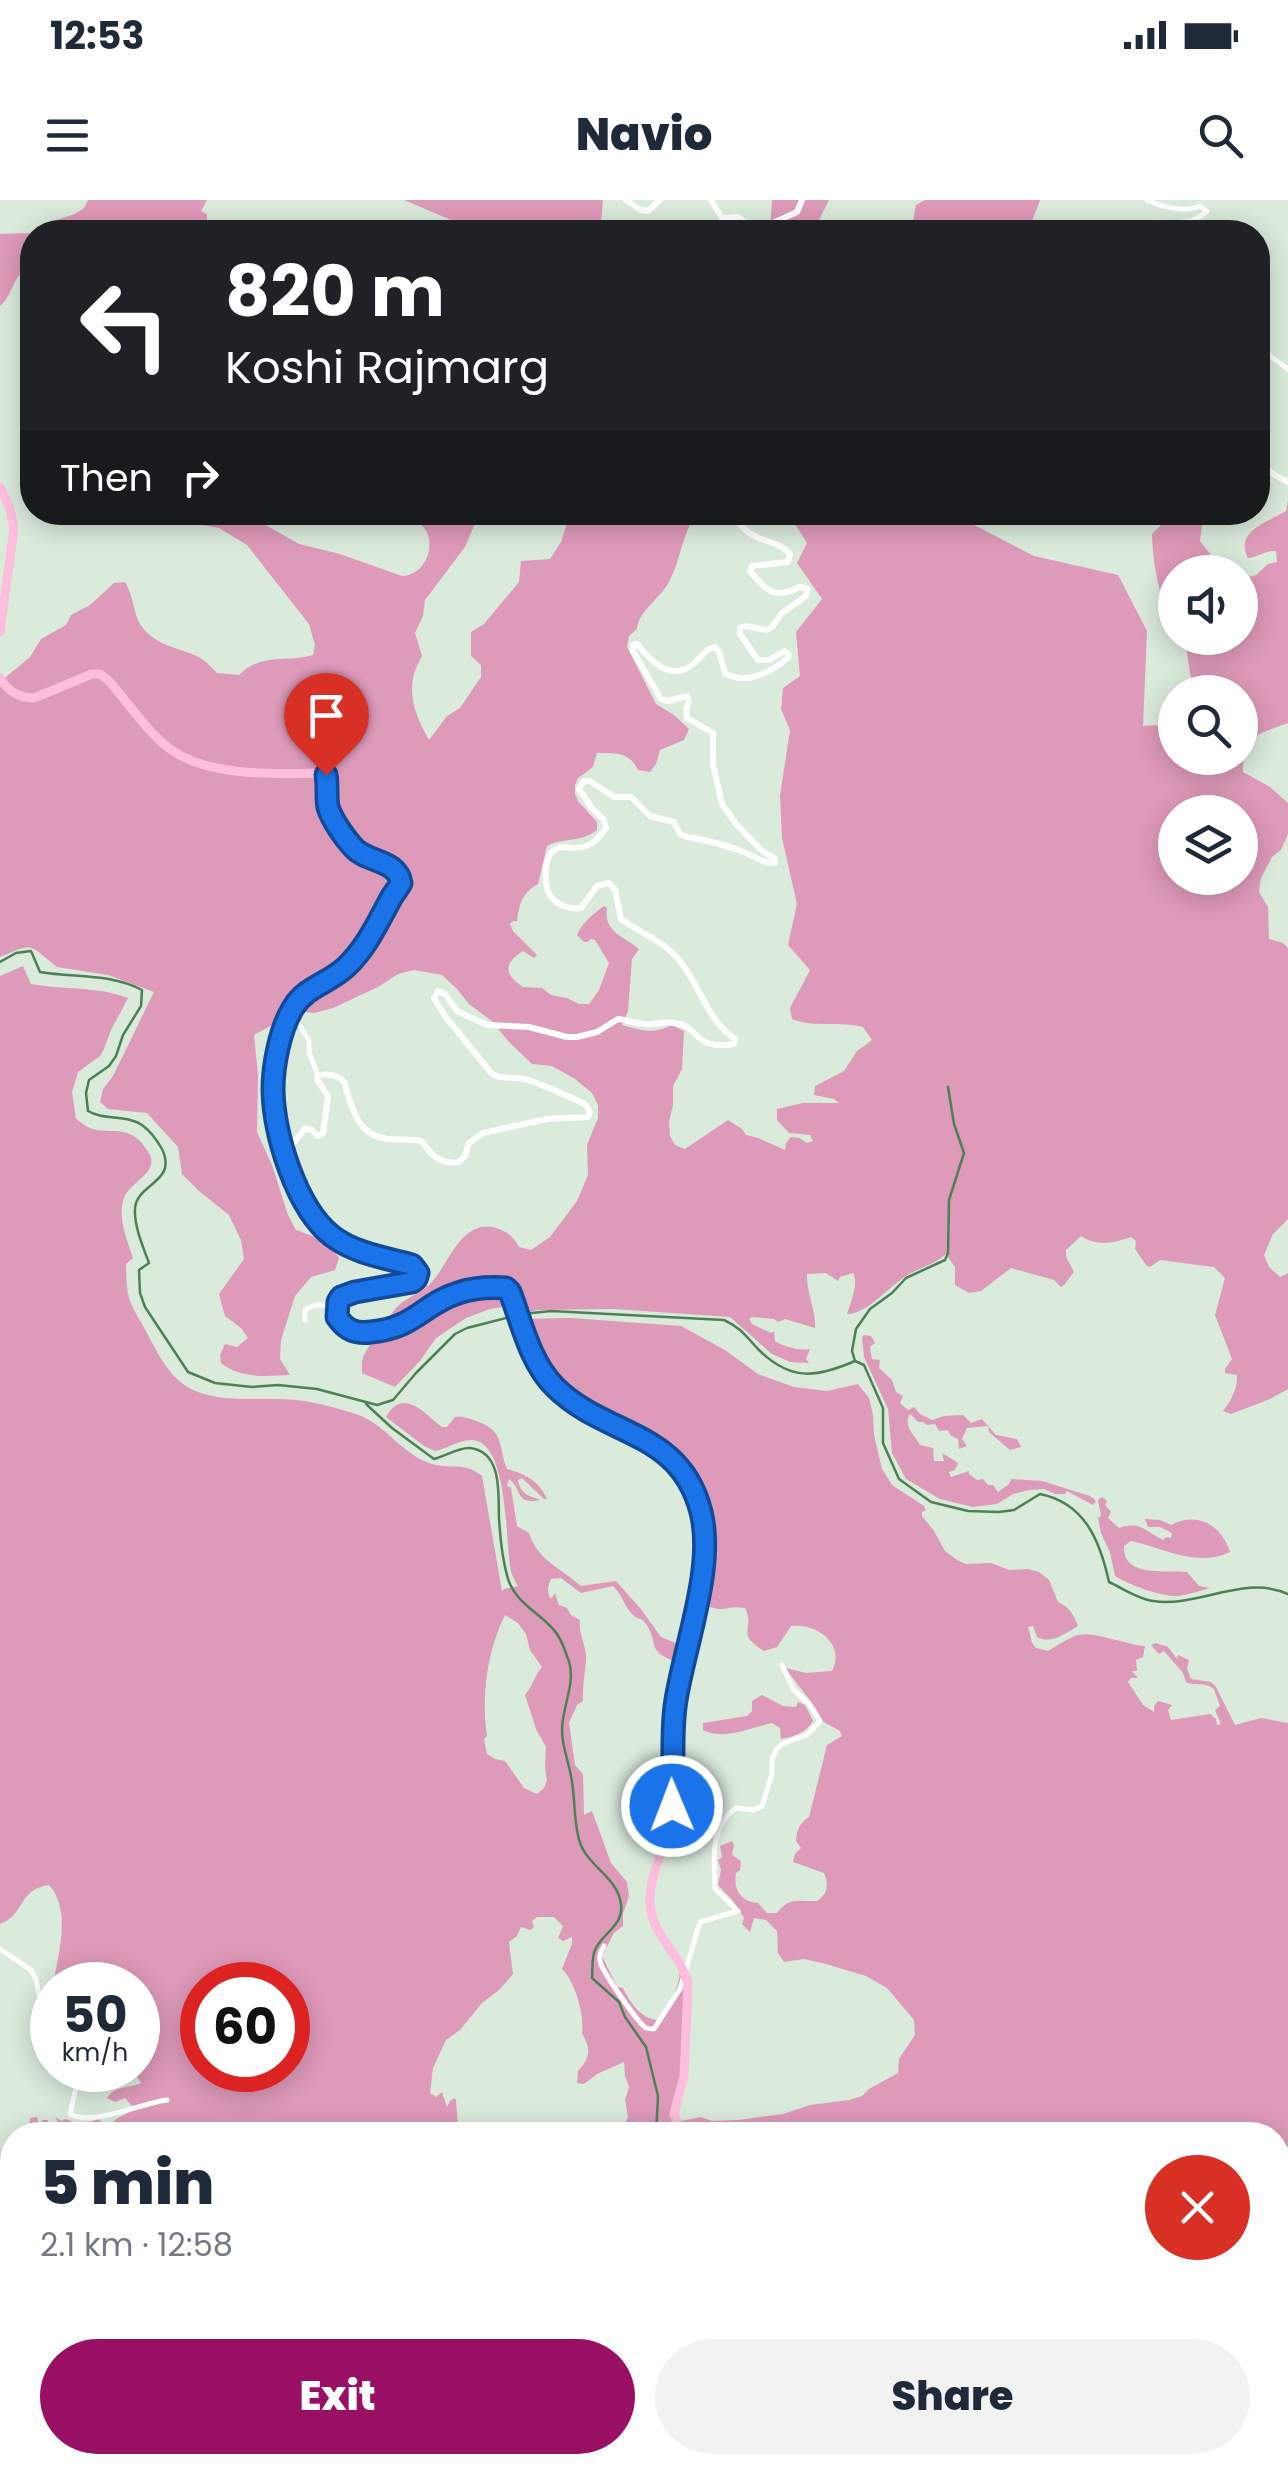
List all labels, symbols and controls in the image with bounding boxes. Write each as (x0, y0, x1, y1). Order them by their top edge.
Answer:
text: 12:53 (50, 9, 144, 62)
text: Navio (576, 103, 712, 166)
icon: menu (40, 108, 95, 163)
icon: search (1193, 108, 1248, 163)
text: 820 m (225, 242, 445, 341)
icon: left (60, 260, 190, 390)
text: Koshi Rajmarg (225, 336, 549, 399)
icon: right (173, 450, 228, 505)
text: Then (60, 451, 153, 504)
map controls (1158, 555, 1258, 895)
button: sound (1158, 555, 1258, 655)
pin (284, 673, 369, 776)
button: search (1158, 675, 1258, 775)
icon: arrive (299, 688, 354, 743)
button: layers (1158, 795, 1258, 895)
position arrow (620, 1754, 724, 1858)
speed limit sign: 60 (180, 1962, 310, 2092)
text: 50 (62, 1979, 128, 2050)
text: km/h (62, 2035, 128, 2070)
text: 5 min (40, 2141, 214, 2225)
button: close (1145, 2155, 1250, 2260)
text: 2.1 km · 12:58 (40, 2222, 233, 2267)
button: Exit (40, 2339, 635, 2454)
button: Share (655, 2339, 1250, 2454)

